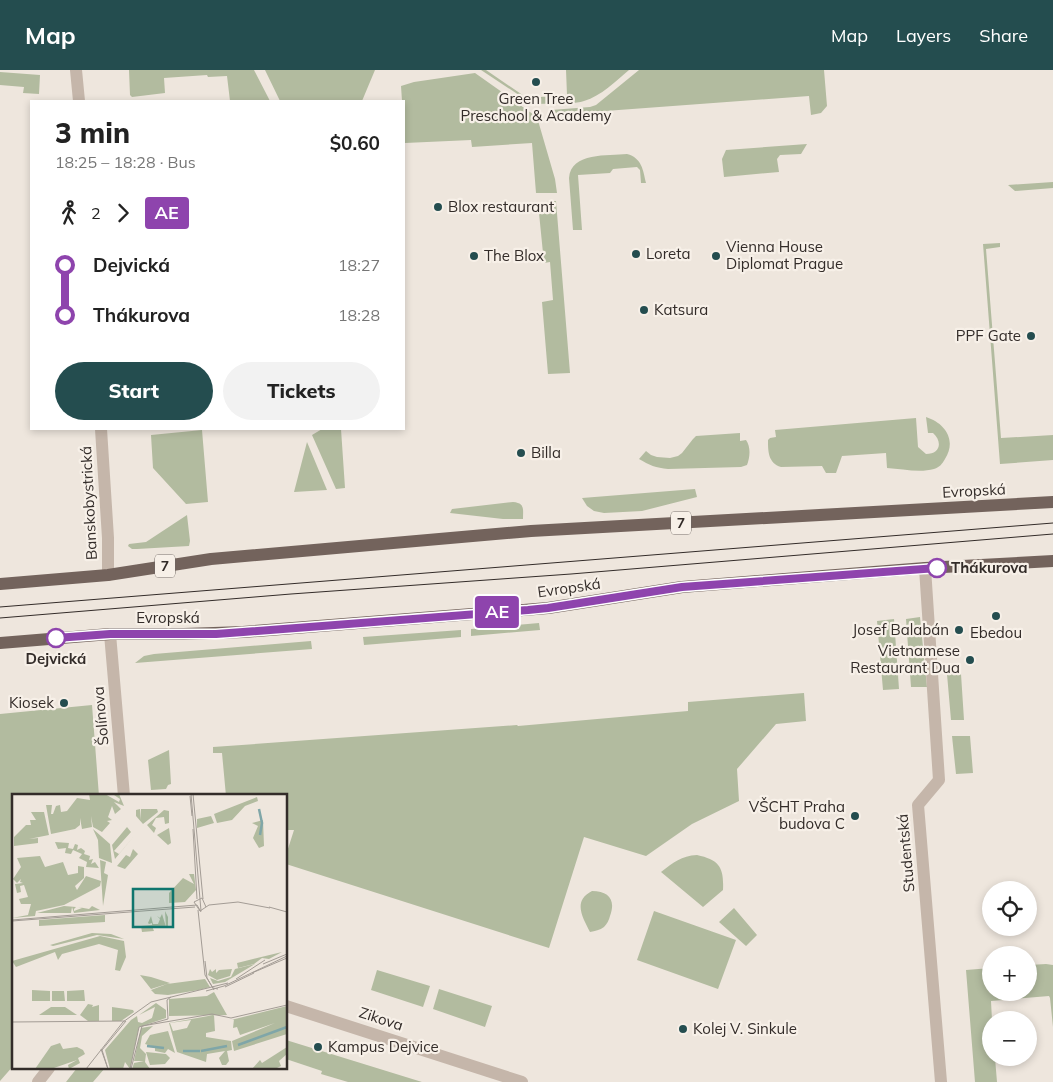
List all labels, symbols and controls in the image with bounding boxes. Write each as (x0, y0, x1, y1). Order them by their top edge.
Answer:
text: Map (25, 20, 76, 50)
text: Map (831, 24, 868, 47)
text: Layers (896, 24, 951, 47)
text: Share (979, 24, 1028, 47)
marker: Green Tree Preschool & Academy (530, 76, 542, 88)
place label: Green Tree Preschool & Academy (461, 89, 611, 125)
text: 3 min (55, 115, 130, 150)
text: $0.60 (330, 131, 380, 155)
text: 18:25 – 18:28 · Bus (55, 152, 196, 172)
place label: Blox restaurant (448, 197, 554, 216)
icon: walk (55, 199, 83, 227)
icon: forward (109, 199, 137, 227)
text: AE (155, 201, 179, 224)
marker: Blox restaurant (432, 201, 444, 213)
text: 2 (91, 203, 101, 223)
place label: Vienna House Diplomat Prague (726, 237, 843, 273)
place label: Loreta (646, 244, 690, 263)
place label: The Blox (484, 246, 544, 265)
marker: Loreta (630, 248, 642, 260)
marker: The Blox (468, 250, 480, 262)
marker: Vienna House Diplomat Prague (710, 250, 722, 262)
text: Dejvická (93, 253, 170, 277)
text: 18:27 (338, 255, 380, 275)
place label: Katsura (654, 300, 708, 319)
text: Thákurova (93, 303, 190, 327)
marker: Katsura (638, 304, 650, 316)
text: 18:28 (338, 305, 380, 325)
place label: PPF Gate (956, 326, 1021, 345)
marker: PPF Gate (1025, 330, 1037, 342)
button: Start (55, 362, 213, 420)
button: Tickets (223, 362, 380, 420)
place label: Billa (531, 443, 561, 462)
street label: Banskobystrická (76, 446, 101, 560)
marker: Billa (515, 447, 527, 459)
street label: Evropská (942, 479, 1006, 502)
road number: 7 (671, 512, 691, 534)
road number: 7 (155, 554, 175, 578)
marker: Thákurova (927, 558, 947, 578)
place label: Thákurova (951, 558, 1028, 577)
street label: Evropská (536, 574, 602, 601)
line badge: AE (474, 596, 520, 628)
text: AE (485, 600, 509, 623)
street label: Evropská (136, 608, 200, 627)
marker: Ebedou (990, 610, 1002, 622)
place label: Josef Balabán (852, 620, 949, 639)
place label: Ebedou (970, 623, 1022, 642)
marker: Josef Balabán (953, 624, 965, 636)
marker: Dejvická (46, 628, 66, 648)
place label: Vietnamese Restaurant Dua (850, 641, 960, 677)
place label: Dejvická (26, 649, 86, 668)
marker: Vietnamese Restaurant Dua (964, 654, 976, 666)
street label: Šolínova (88, 686, 113, 746)
place label: Kiosek (9, 693, 54, 712)
marker: Kiosek (58, 697, 70, 709)
inset map (12, 794, 288, 1070)
place label: VŠCHT Praha budova C (749, 797, 845, 833)
marker: VŠCHT Praha budova C (849, 810, 861, 822)
street label: Studentská (893, 813, 918, 893)
map controls (982, 881, 1037, 1066)
button: locate (982, 881, 1037, 936)
button: + (982, 946, 1037, 1001)
street label: Zikova (357, 1002, 406, 1035)
button: − (982, 1011, 1037, 1066)
place label: Kolej V. Sinkule (693, 1019, 797, 1038)
marker: Kolej V. Sinkule (677, 1023, 689, 1035)
place label: Kampus Dejvice (328, 1037, 439, 1056)
marker: Kampus Dejvice (312, 1041, 324, 1053)

